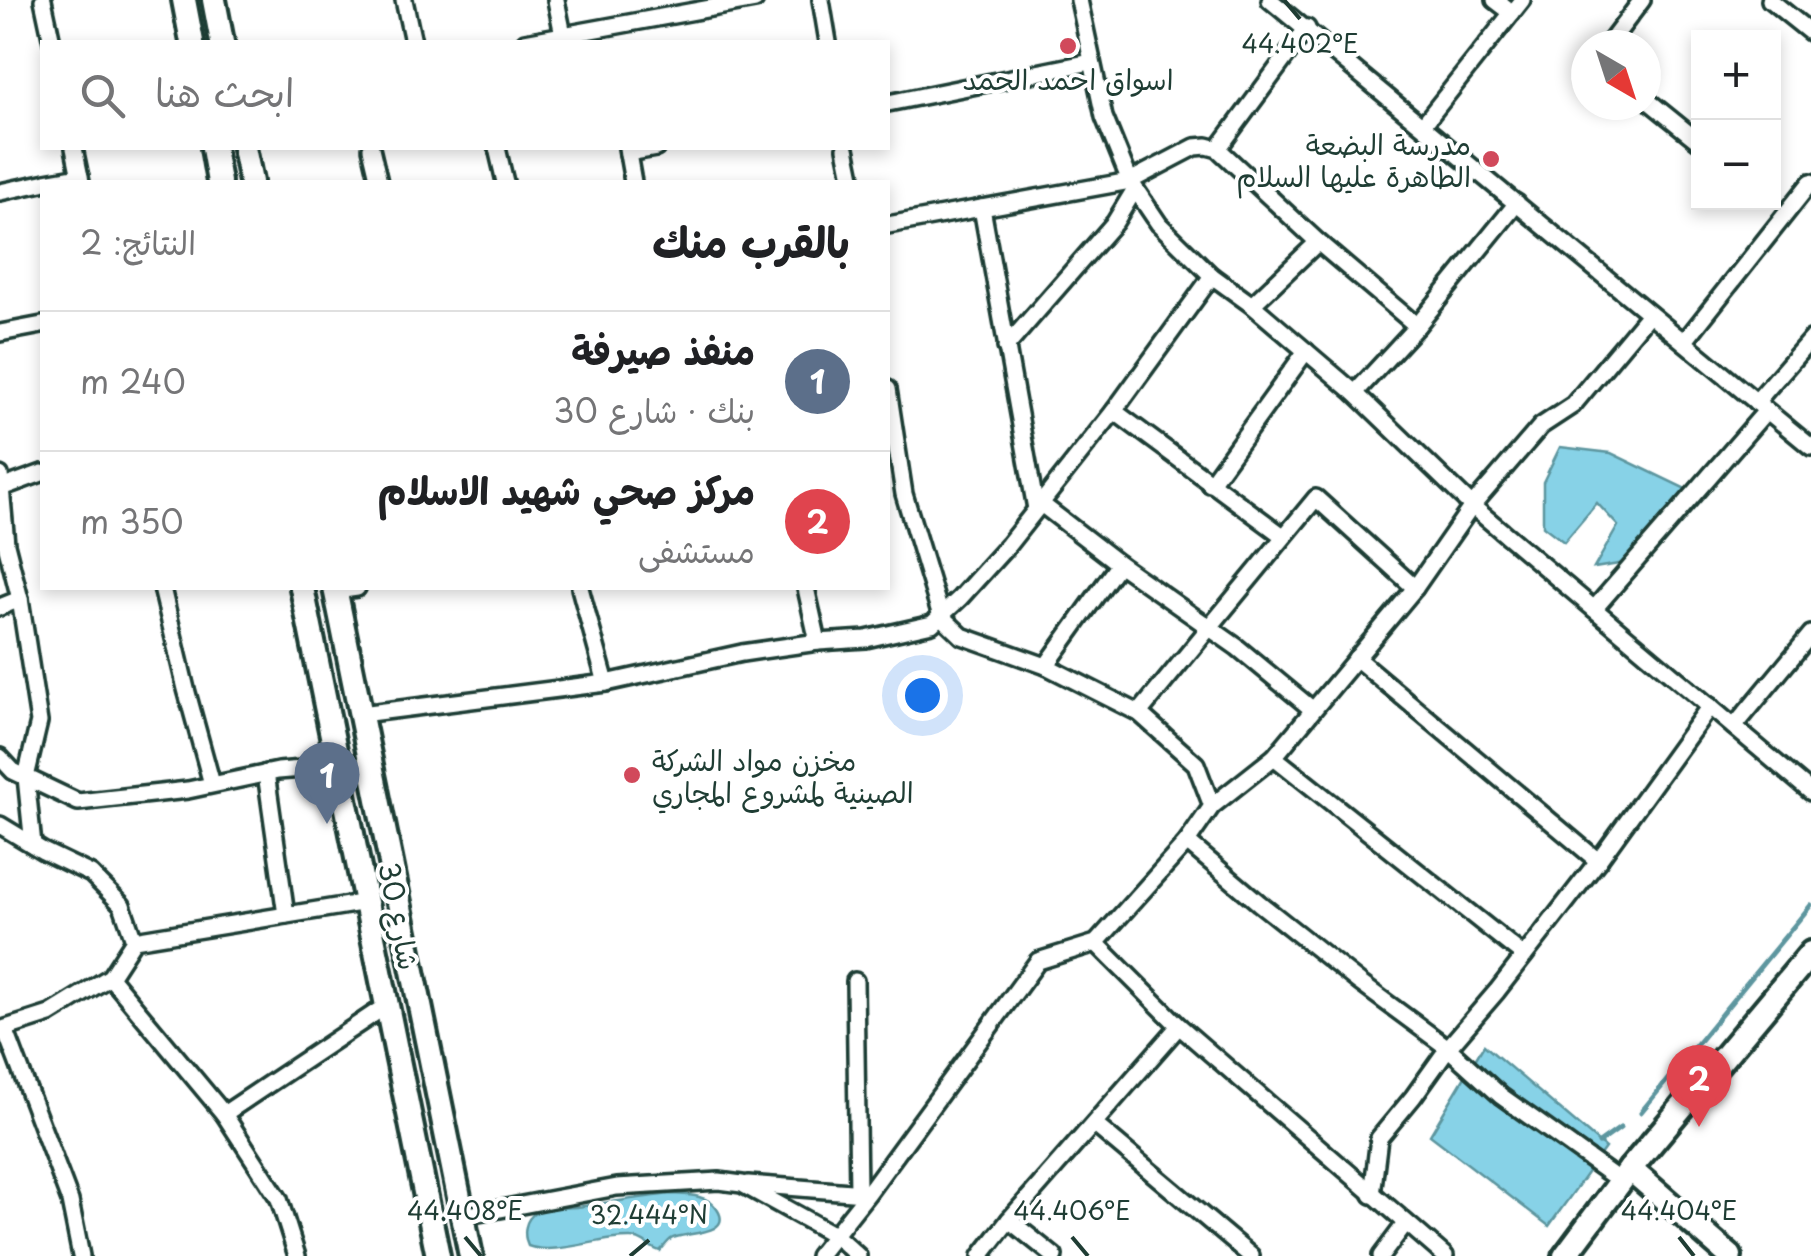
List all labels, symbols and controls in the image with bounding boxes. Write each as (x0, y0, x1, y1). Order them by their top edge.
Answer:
text: 44.402°E (1241, 24, 1359, 62)
north arrow (1571, 30, 1661, 120)
map controls (1691, 30, 1781, 210)
button: + (1691, 30, 1781, 120)
marker: اسواق احمد الحمد (1057, 35, 1079, 57)
search box (40, 40, 890, 150)
place label: اسواق احمد الحمد (962, 57, 1174, 100)
text: ابحث هنا (155, 63, 294, 120)
icon: search (75, 68, 130, 123)
button: − (1691, 120, 1781, 210)
place label: مدرسة البضعة الطاهرة عليها السلام (1236, 122, 1471, 199)
marker: مدرسة البضعة الطاهرة عليها السلام (1480, 148, 1502, 170)
text: بالقرب منك (652, 209, 850, 272)
text: النتائج: 2 (80, 218, 196, 266)
text: منفذ صيرفة (571, 321, 755, 378)
text: 240 m (80, 357, 186, 405)
text: 1 (810, 357, 825, 405)
text: بنك · شارع 30 (553, 386, 755, 434)
text: مركز صحي شهيد الاسلام (378, 461, 755, 518)
text: 350 m (80, 497, 184, 545)
text: 2 (806, 497, 829, 545)
text: مستشفى (638, 526, 755, 574)
your location (897, 670, 948, 721)
place label: مخزن مواد الشركة الصينية لمشروع المجاري (652, 738, 914, 814)
pin: 1 (294, 742, 360, 824)
marker: مخزن مواد الشركة الصينية لمشروع المجاري (621, 764, 643, 786)
street label: شارع 30 (369, 859, 431, 973)
pin: 2 (1666, 1044, 1732, 1127)
text: 44.408°E (407, 1191, 523, 1229)
text: 44.406°E (1013, 1191, 1131, 1229)
text: 44.404°E (1621, 1191, 1737, 1229)
text: 32.444°N (590, 1195, 708, 1233)

